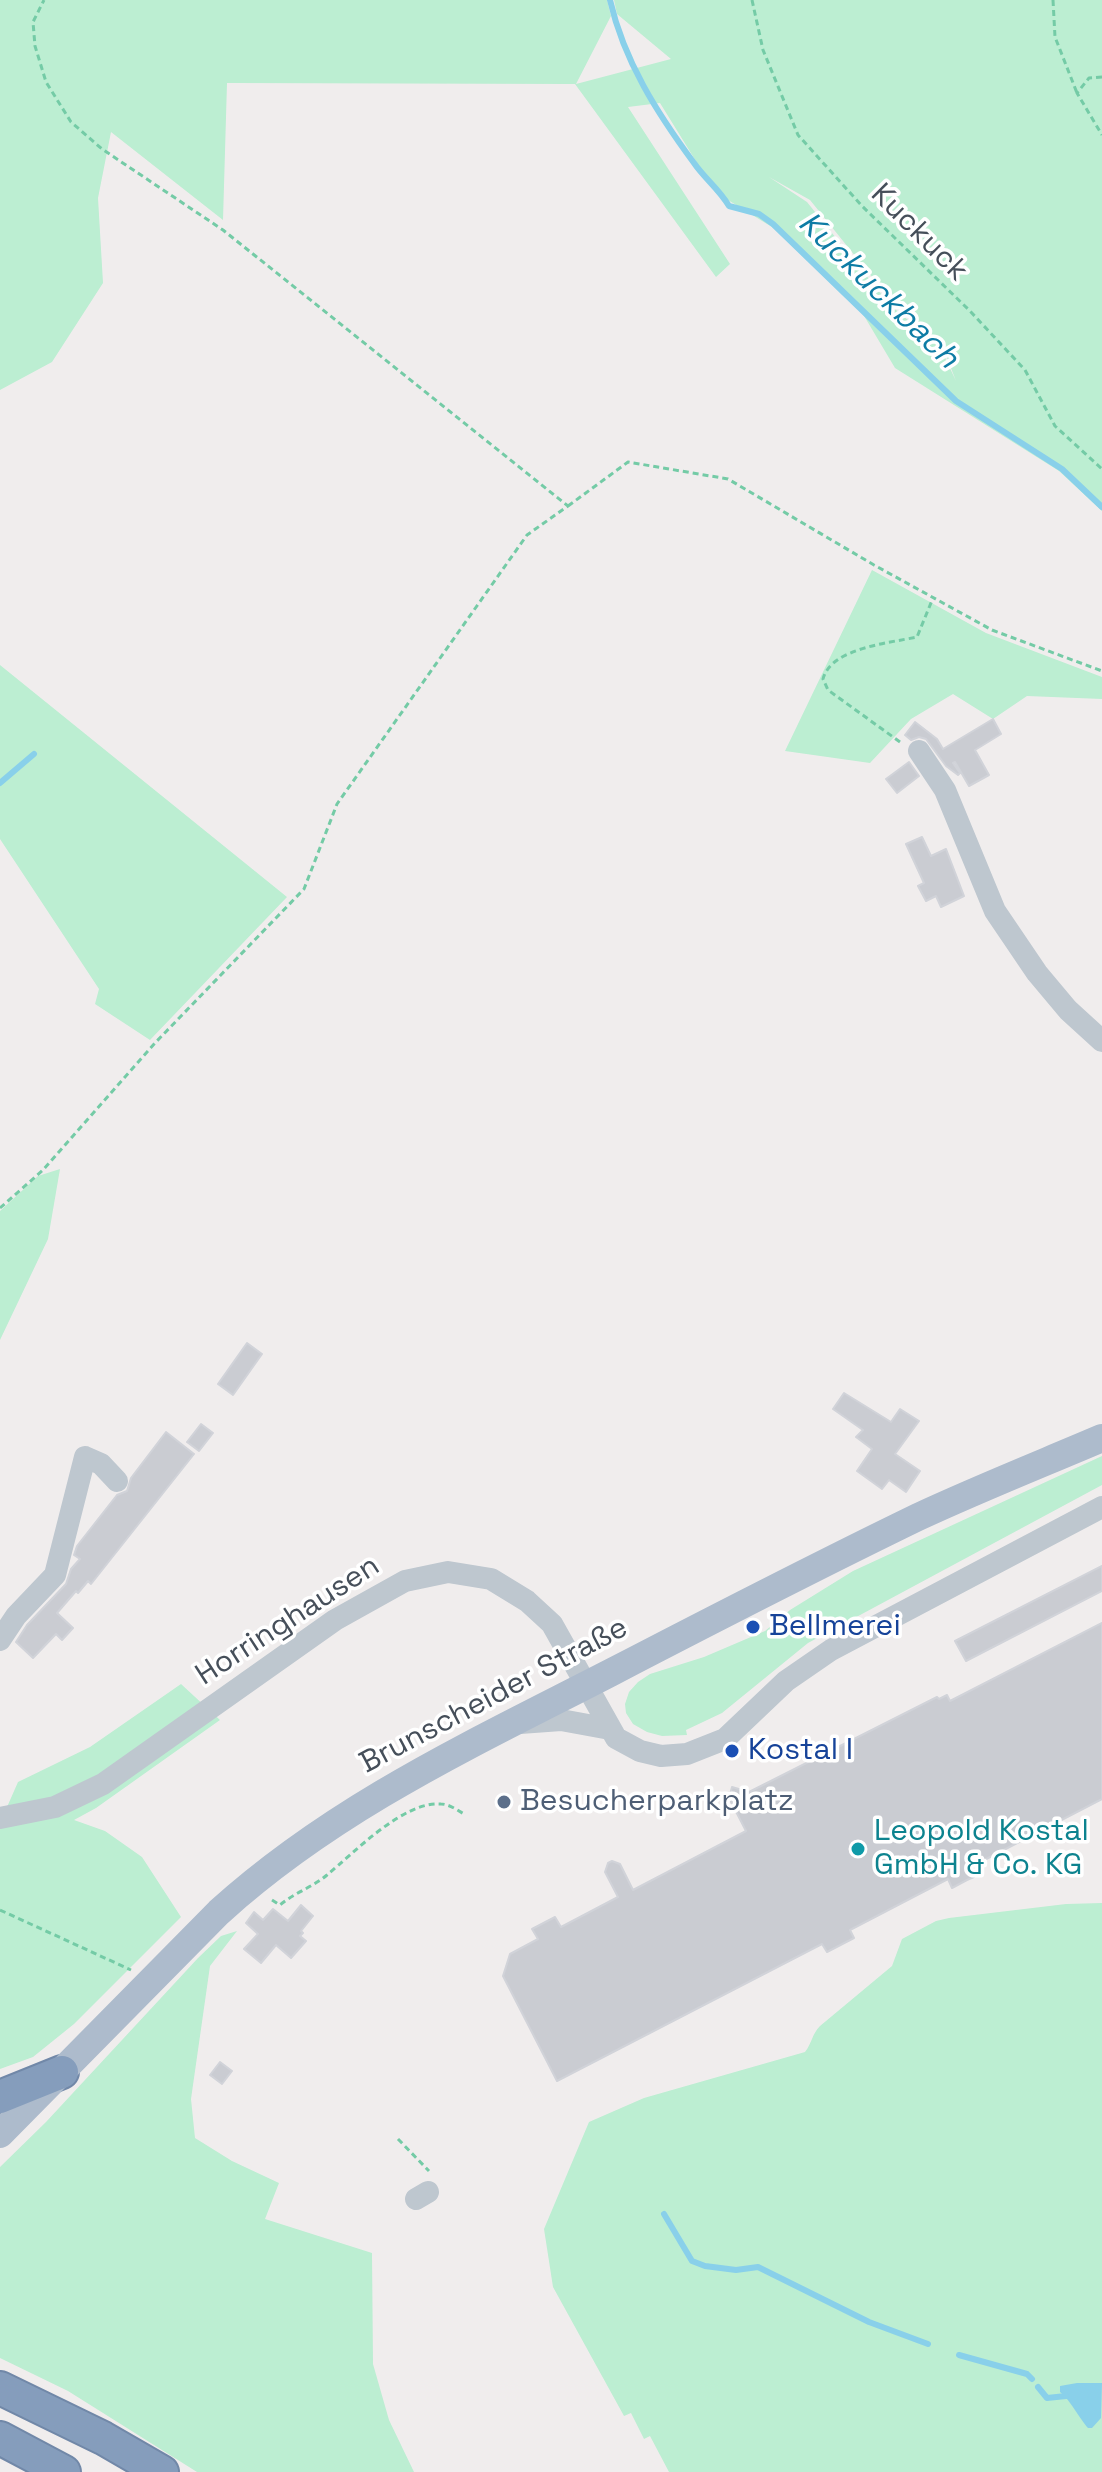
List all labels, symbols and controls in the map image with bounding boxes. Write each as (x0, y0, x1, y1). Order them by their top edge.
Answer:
street label: Kuckuck (863, 177, 975, 289)
water label: Kuckuckbach (790, 205, 966, 377)
street label: Horringhausen (190, 1548, 386, 1694)
place label: Bellmerei (769, 1609, 901, 1645)
street label: Brunscheider Straße (354, 1610, 634, 1782)
marker: Bellmerei (744, 1618, 762, 1636)
place label: Kostal I (748, 1733, 853, 1769)
marker: Kostal I (723, 1742, 741, 1760)
place label: Besucherparkplatz (520, 1784, 794, 1820)
marker: Besucherparkplatz (495, 1793, 513, 1811)
place label: Leopold Kostal GmbH & Co. KG (874, 1814, 1089, 1884)
marker: Leopold Kostal GmbH & Co. KG (849, 1840, 867, 1858)

